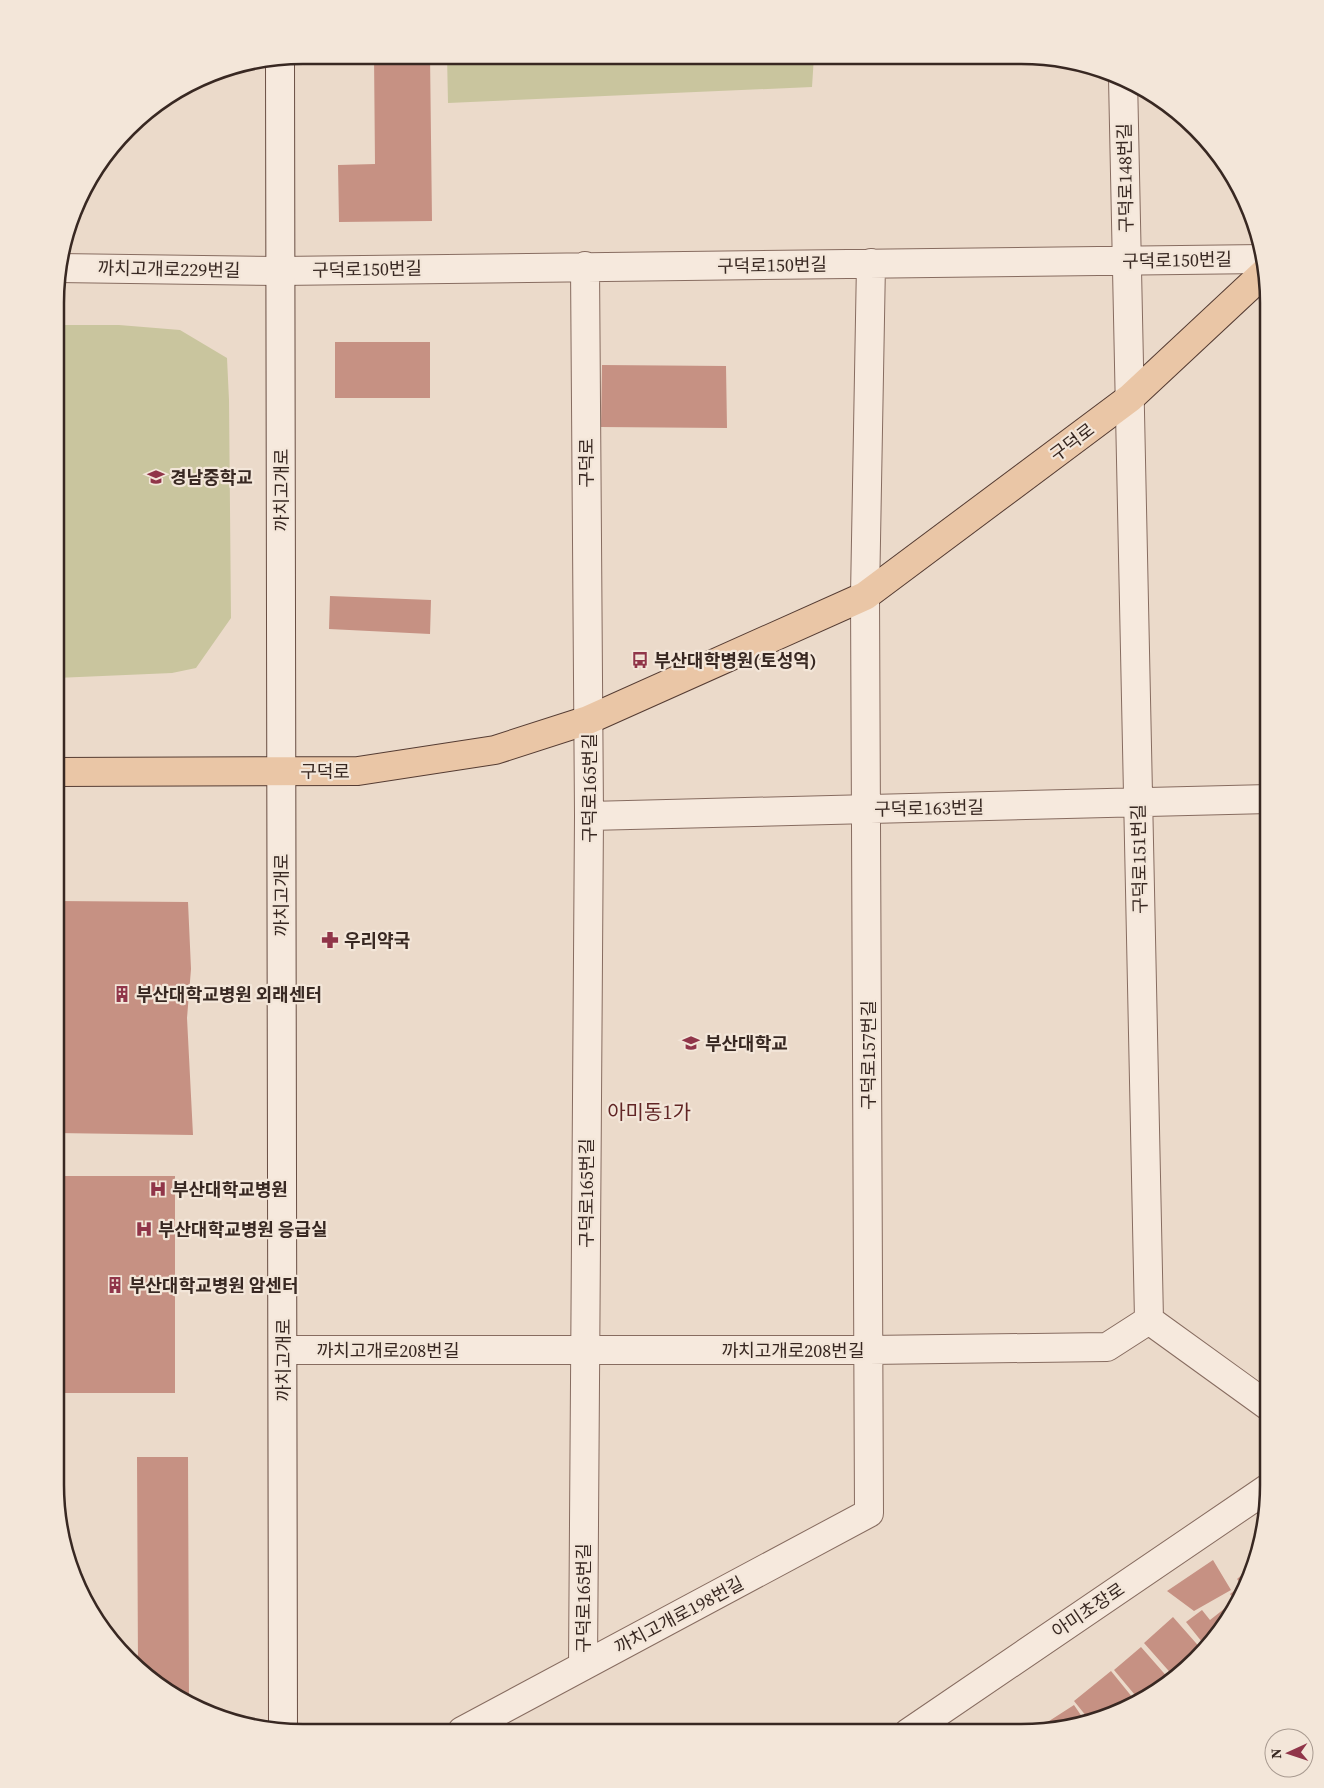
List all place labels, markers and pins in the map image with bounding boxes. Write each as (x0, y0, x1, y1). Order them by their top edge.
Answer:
place label: 경남중학교 (170, 465, 253, 490)
school or university icon: 경남중학교 (146, 467, 166, 487)
place label: 부산대학병원(토성역) (654, 648, 817, 673)
bus stop icon: 부산대학병원(토성역) (630, 650, 650, 670)
place label: 우리약국 (344, 928, 410, 953)
pharmacy icon: 우리약국 (320, 930, 340, 950)
place label: 부산대학교병원 외래센터 (136, 982, 322, 1007)
building icon: 부산대학교병원 외래센터 (112, 984, 132, 1004)
place label: 부산대학교 (705, 1031, 788, 1056)
school or university icon: 부산대학교 (681, 1033, 701, 1053)
place label: 부산대학교병원 (172, 1177, 288, 1202)
hospital icon: 부산대학교병원 (148, 1179, 168, 1199)
place label: 부산대학교병원 응급실 (158, 1217, 327, 1242)
hospital icon: 부산대학교병원 응급실 (134, 1219, 154, 1239)
place label: 부산대학교병원 암센터 (129, 1273, 298, 1298)
building icon: 부산대학교병원 암센터 (105, 1275, 125, 1295)

